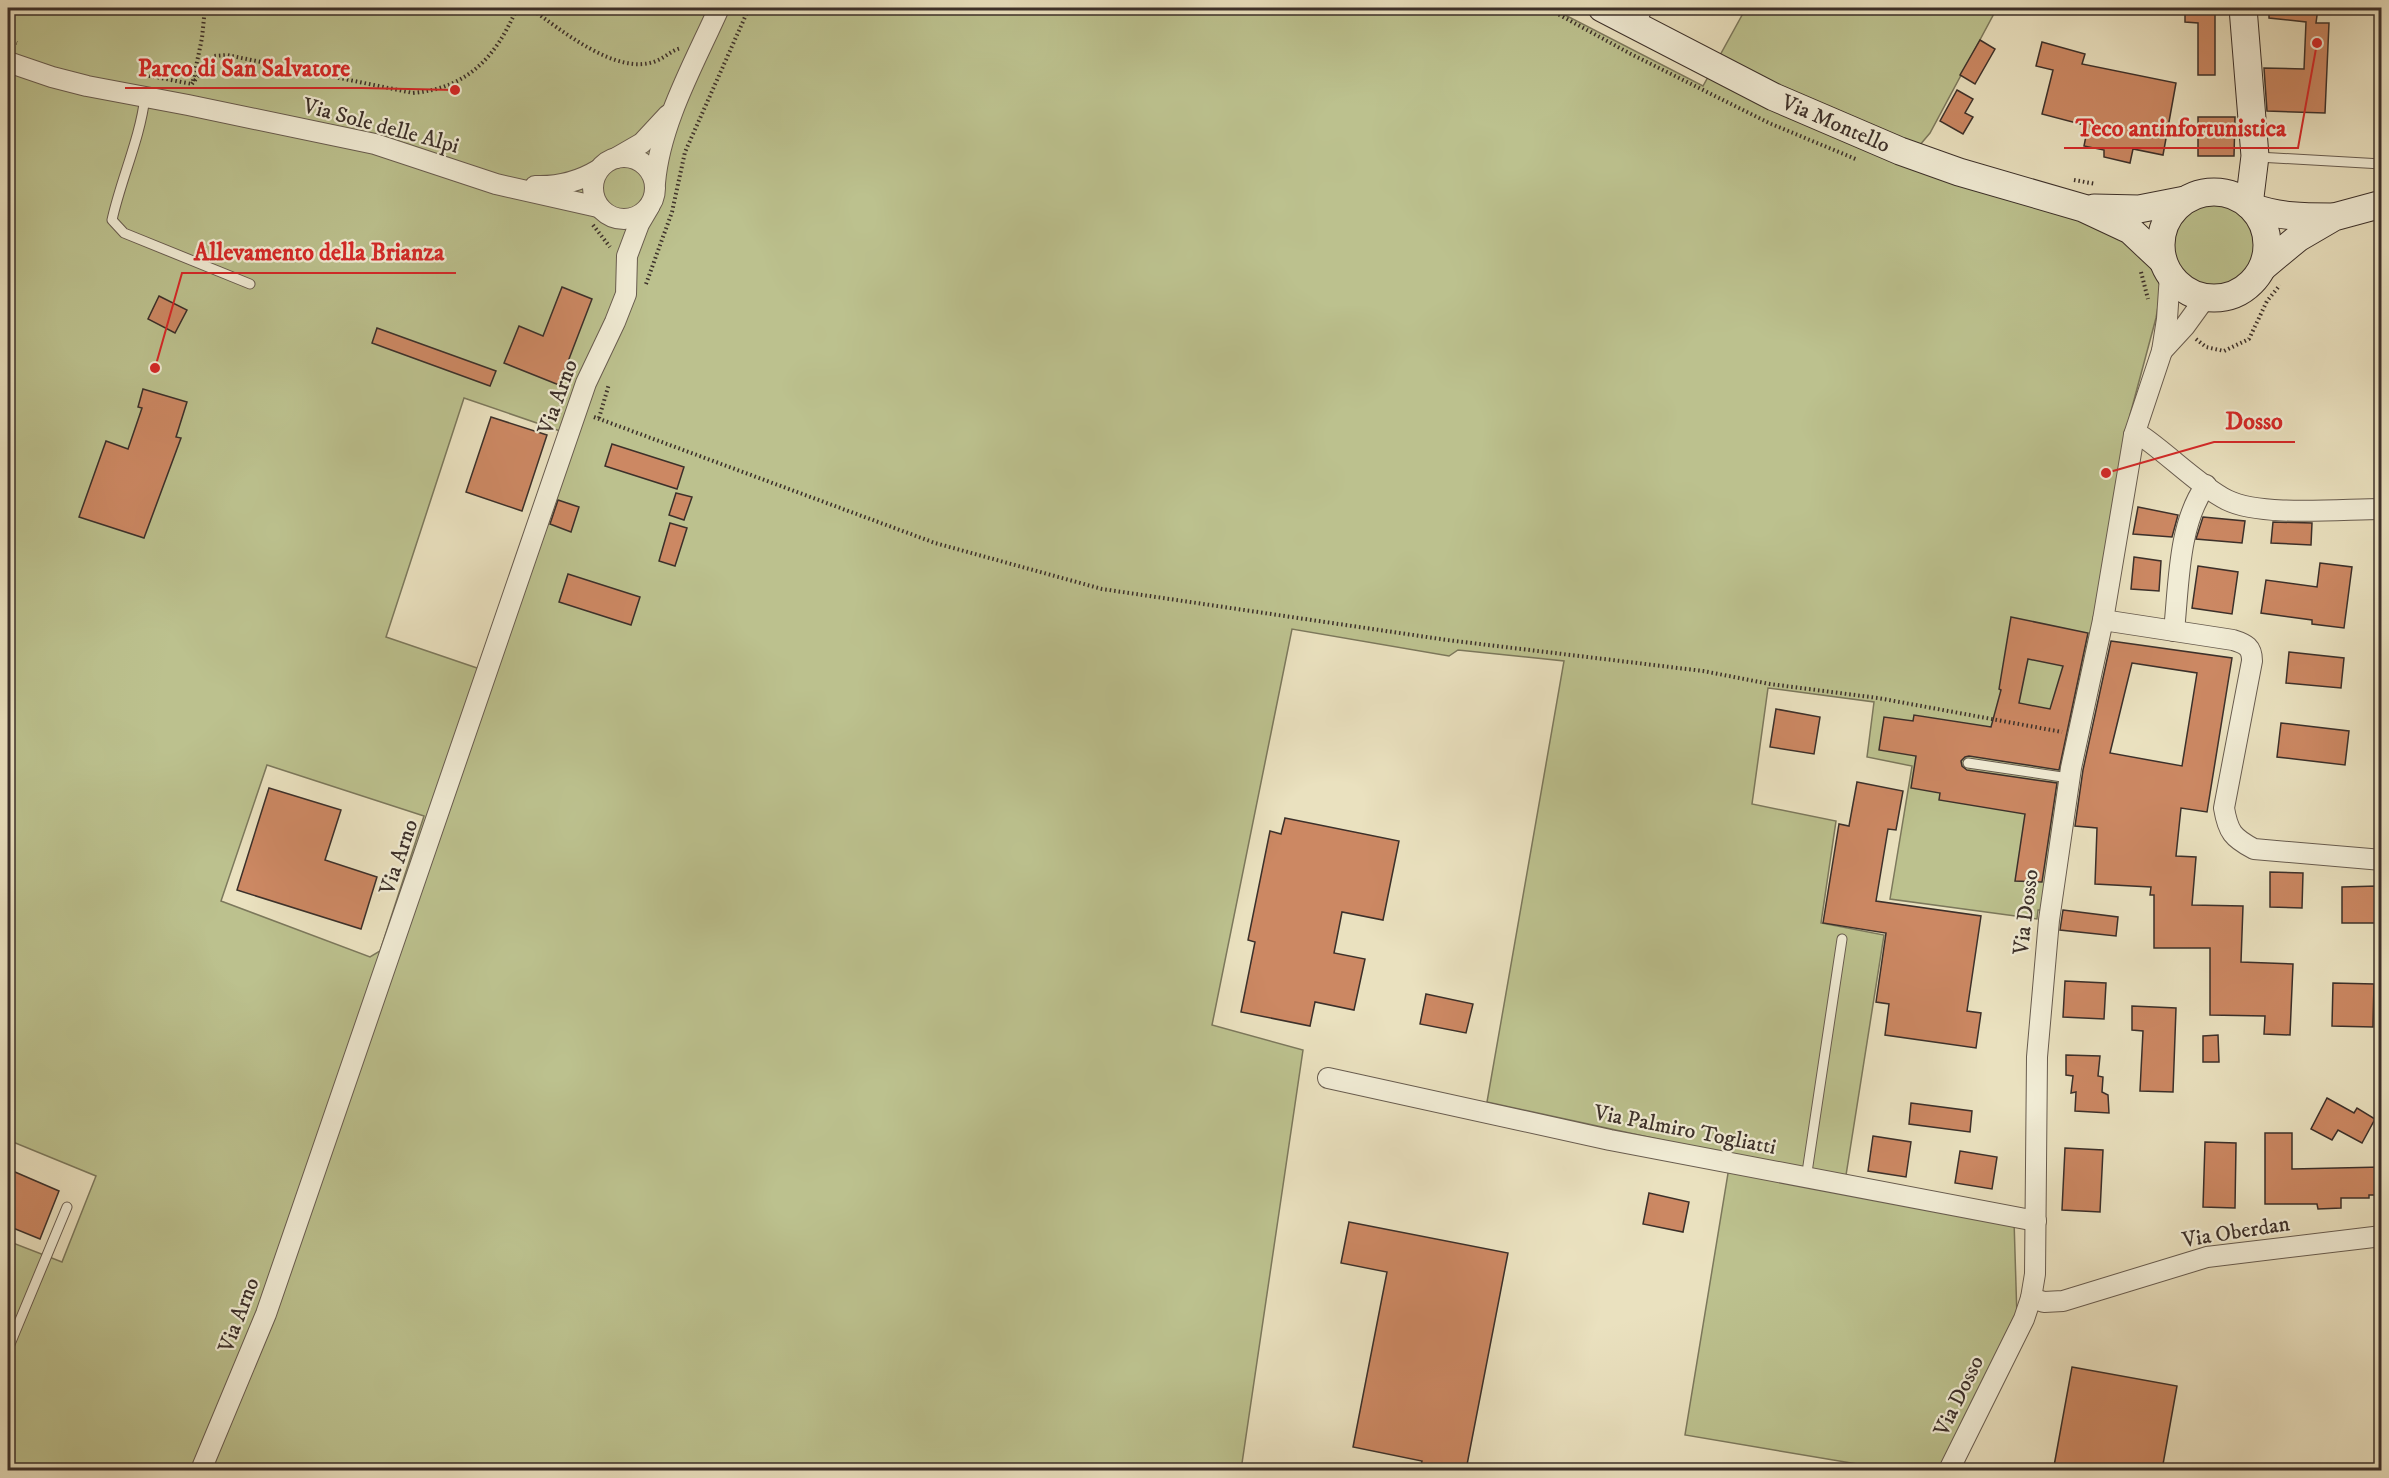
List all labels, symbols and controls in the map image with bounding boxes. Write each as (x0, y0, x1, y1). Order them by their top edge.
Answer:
callout: Parco di San Salvatore (125, 46, 362, 88)
text: Parco di San Salvatore (138, 54, 350, 84)
street label: Via Montello (1777, 88, 1894, 159)
street label: Via Sole delle Alpi (299, 92, 462, 160)
callout: Teco antinfortunistica (2064, 106, 2298, 148)
text: Teco antinfortunistica (2075, 114, 2287, 144)
callout: Allevamento della Brianza (182, 231, 456, 273)
text: Allevamento della Brianza (193, 238, 445, 268)
street label: Via Arno (532, 356, 584, 439)
callout: Dosso (2214, 400, 2295, 442)
text: Dosso (2225, 407, 2283, 437)
street label: Via Arno (373, 816, 424, 899)
street label: Via Dosso (2007, 868, 2045, 957)
street label: Via Palmiro Togliatti (1591, 1099, 1778, 1161)
street label: Via Oberdan (2179, 1210, 2292, 1254)
street label: Via Arno (212, 1274, 266, 1357)
street label: Via Dosso (1928, 1351, 1990, 1441)

